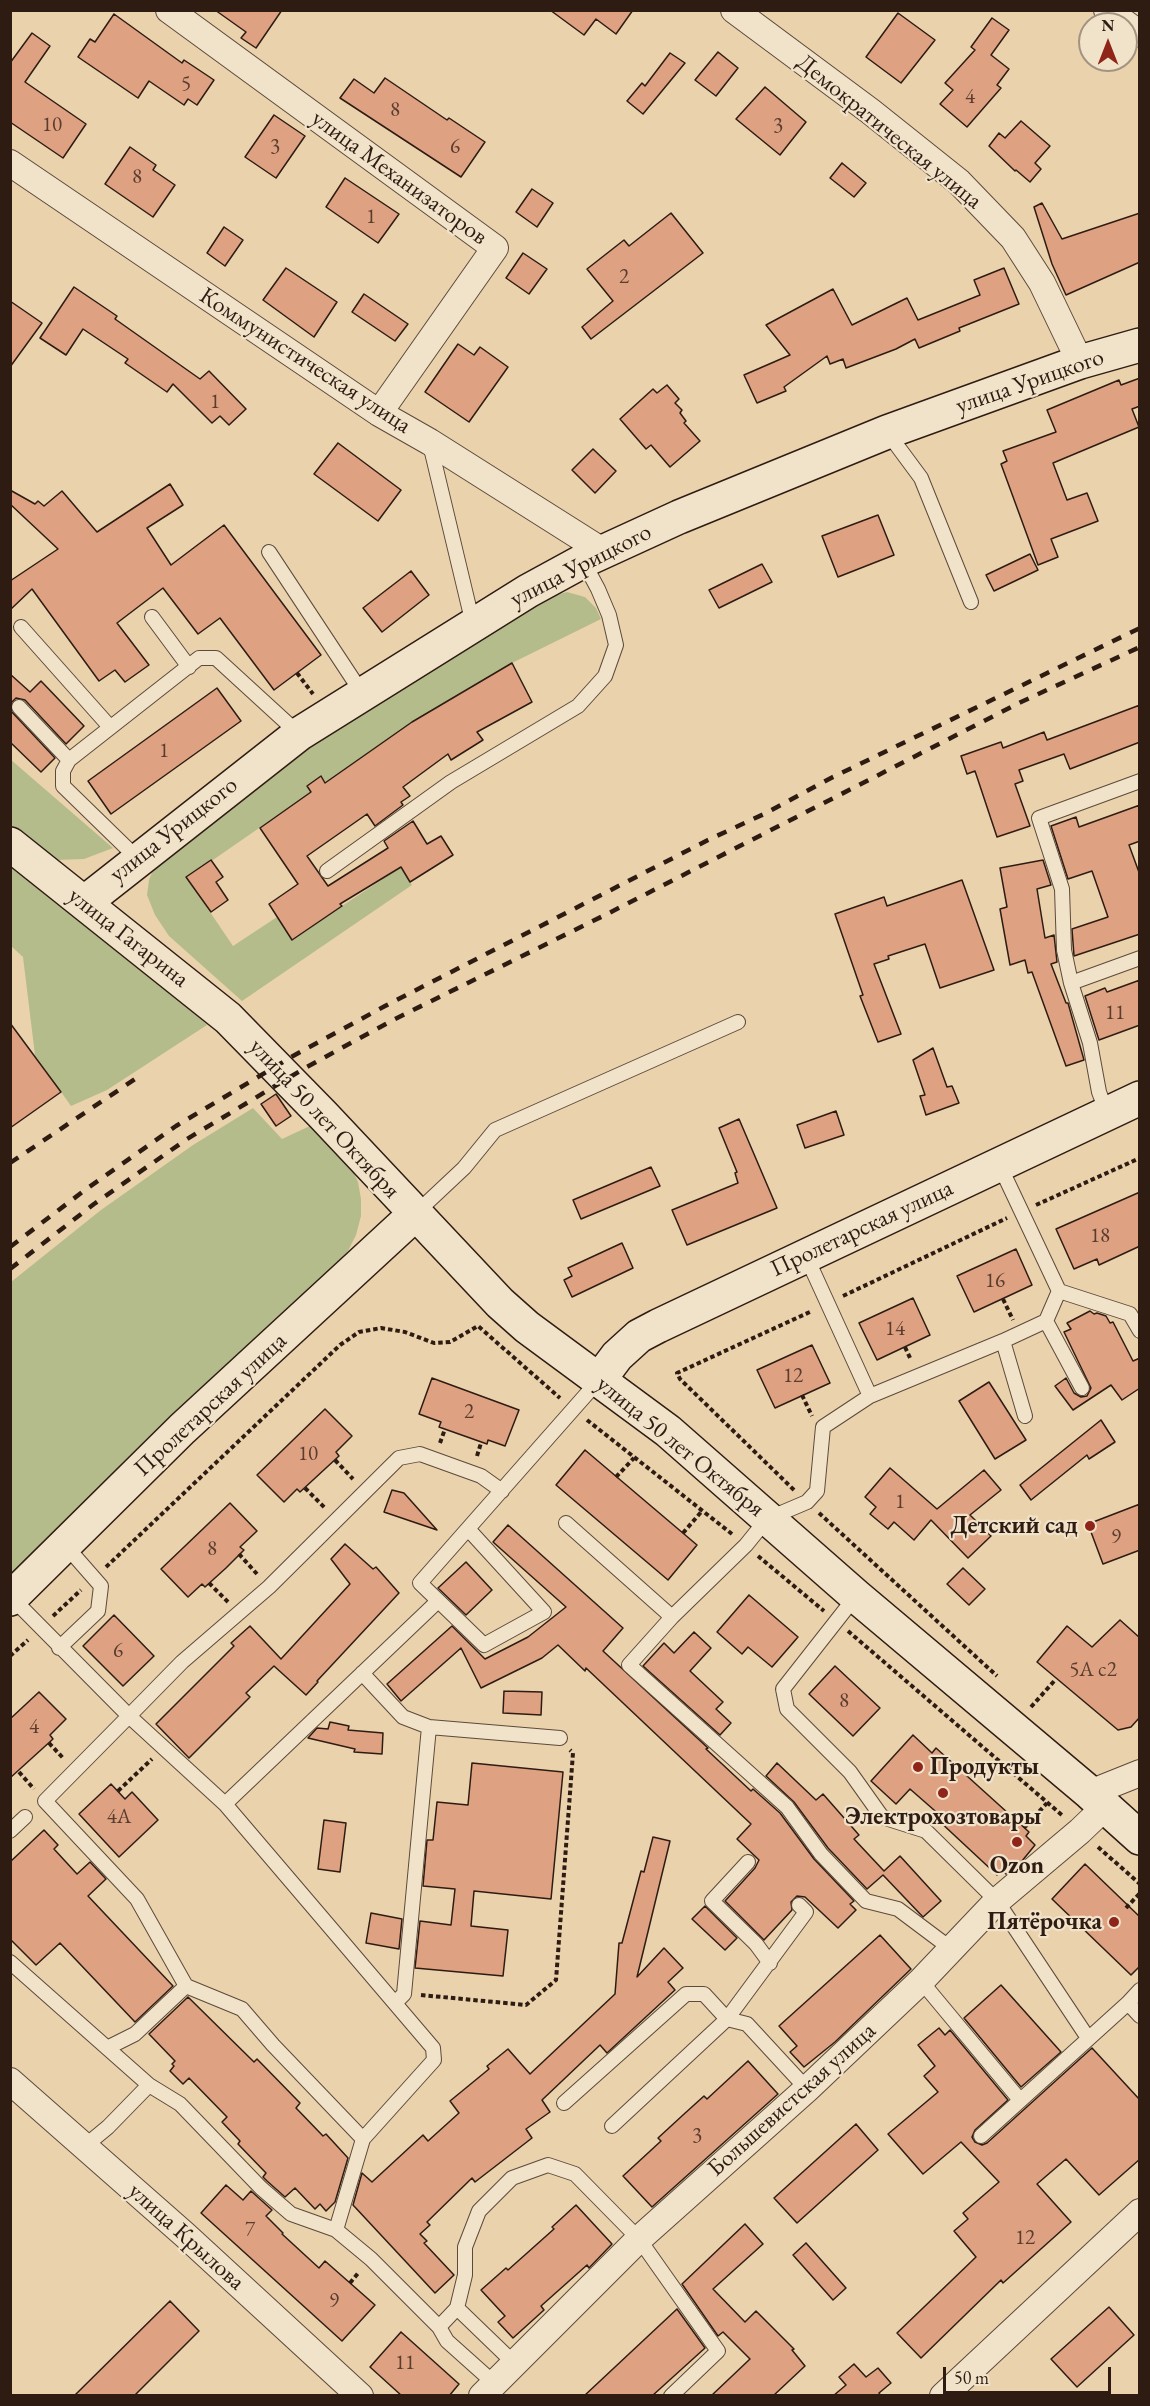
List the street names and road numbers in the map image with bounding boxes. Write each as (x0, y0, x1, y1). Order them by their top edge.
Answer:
street label: Демократическая улица (790, 48, 988, 216)
street label: улица Механизаторов (305, 104, 493, 252)
street label: Коммунистическая улица (194, 282, 416, 440)
street label: улица Урицкого (952, 343, 1108, 421)
street label: улица Урицкого (506, 518, 656, 614)
street label: улица Урицкого (104, 771, 244, 889)
street label: улица Гагарина (62, 882, 194, 994)
street label: улица 50 лет Октября (242, 1033, 406, 1205)
street label: Пролетарская улица (766, 1174, 958, 1284)
street label: Пролетарская улица (129, 1327, 293, 1483)
street label: улица 50 лет Октября (590, 1370, 770, 1524)
street label: Большевистская улица (702, 2017, 882, 2183)
street label: улица Крылова (122, 2177, 250, 2297)

